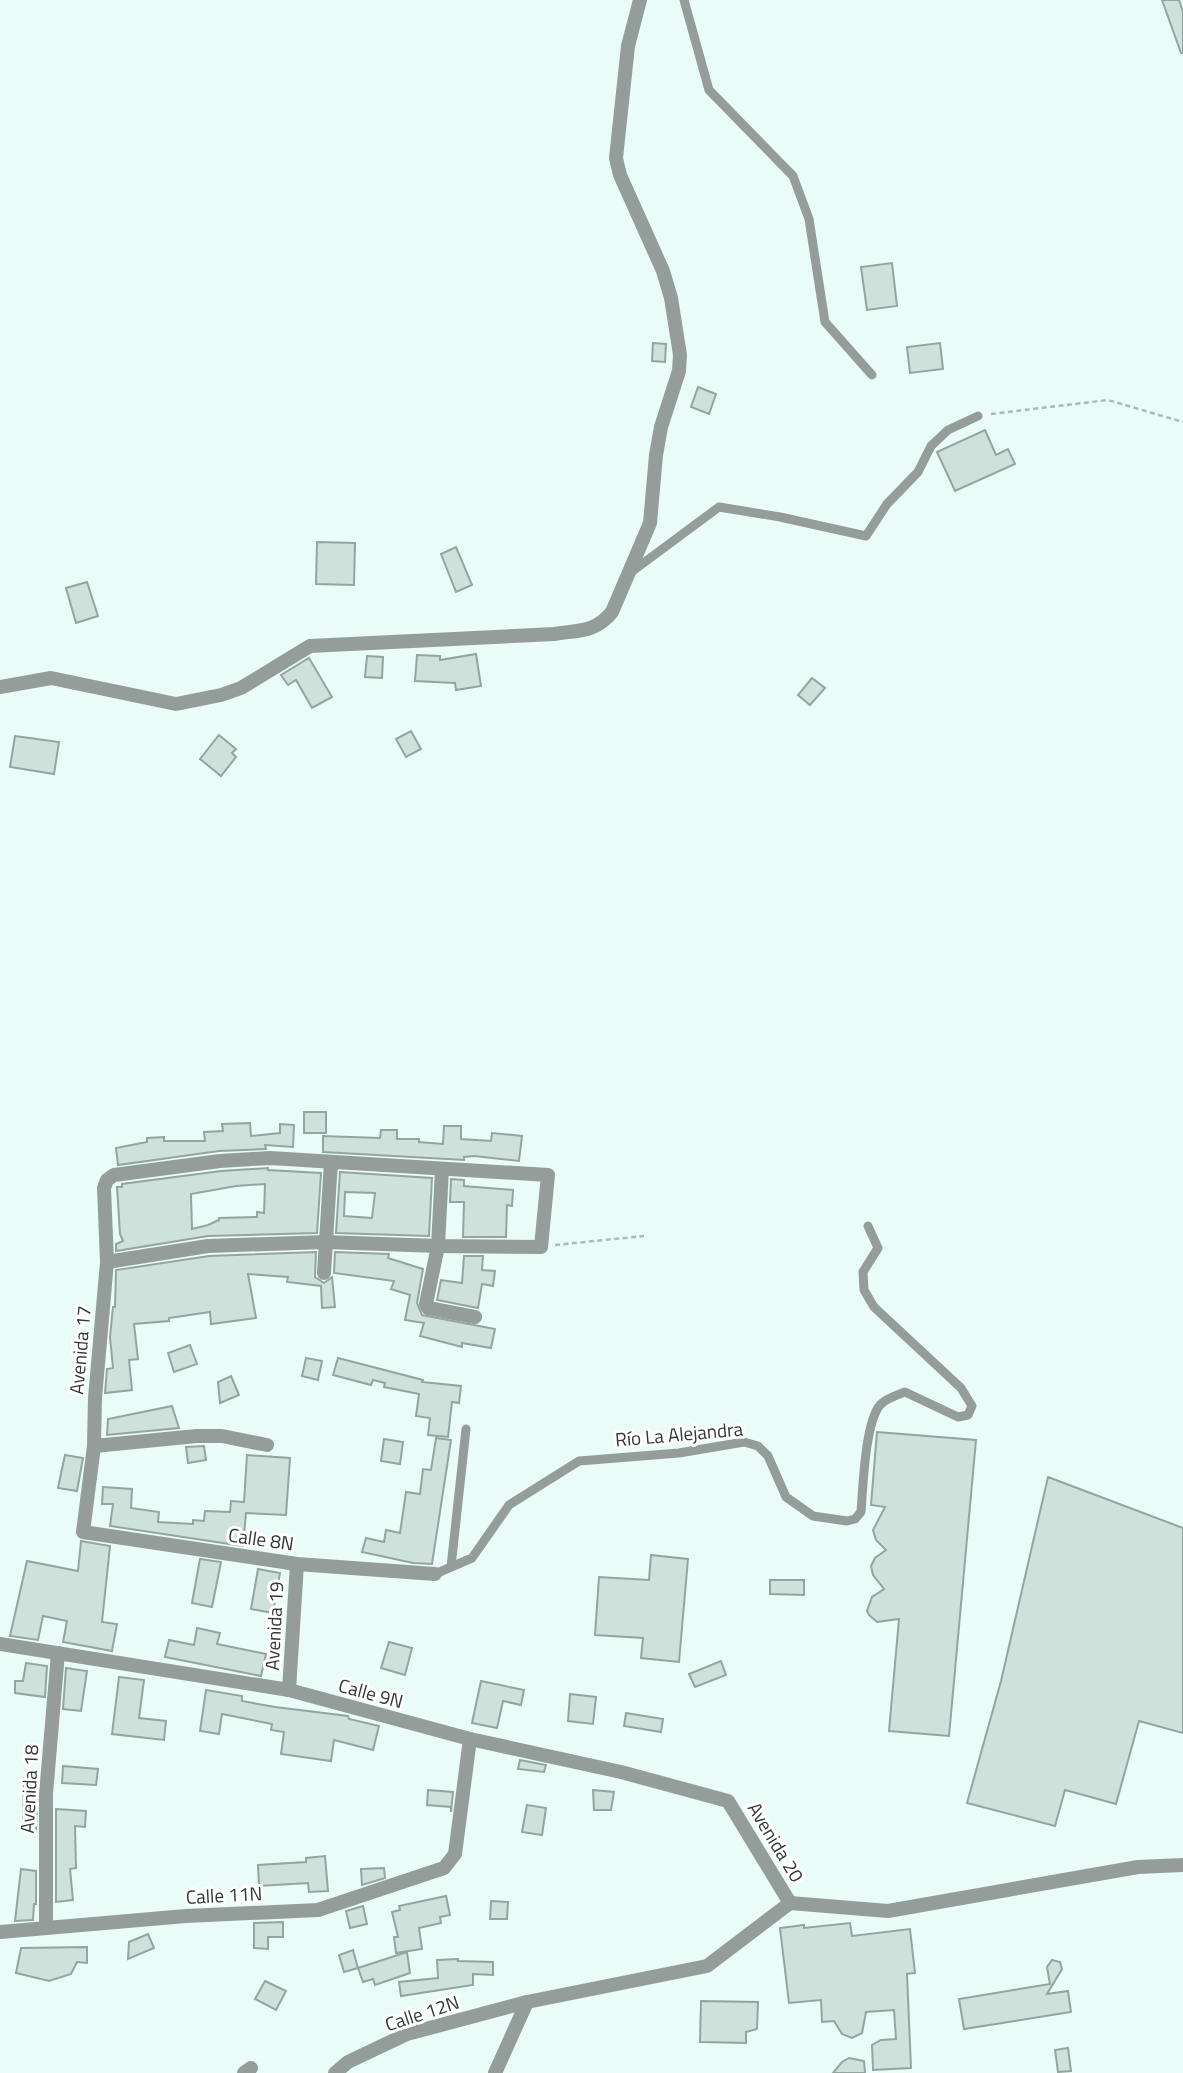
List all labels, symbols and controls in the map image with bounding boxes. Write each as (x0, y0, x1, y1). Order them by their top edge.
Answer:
street label: Avenida 17 (61, 1304, 98, 1396)
street label: Río La Alejandra (614, 1413, 745, 1454)
street label: Calle 8N (226, 1520, 296, 1557)
street label: Avenida 19 (257, 1581, 290, 1671)
street label: Calle 9N (336, 1670, 407, 1715)
street label: Avenida 18 (12, 1743, 45, 1834)
street label: Avenida 20 (741, 1796, 812, 1887)
street label: Calle 11N (185, 1878, 263, 1911)
street label: Calle 12N (381, 1987, 463, 2038)

